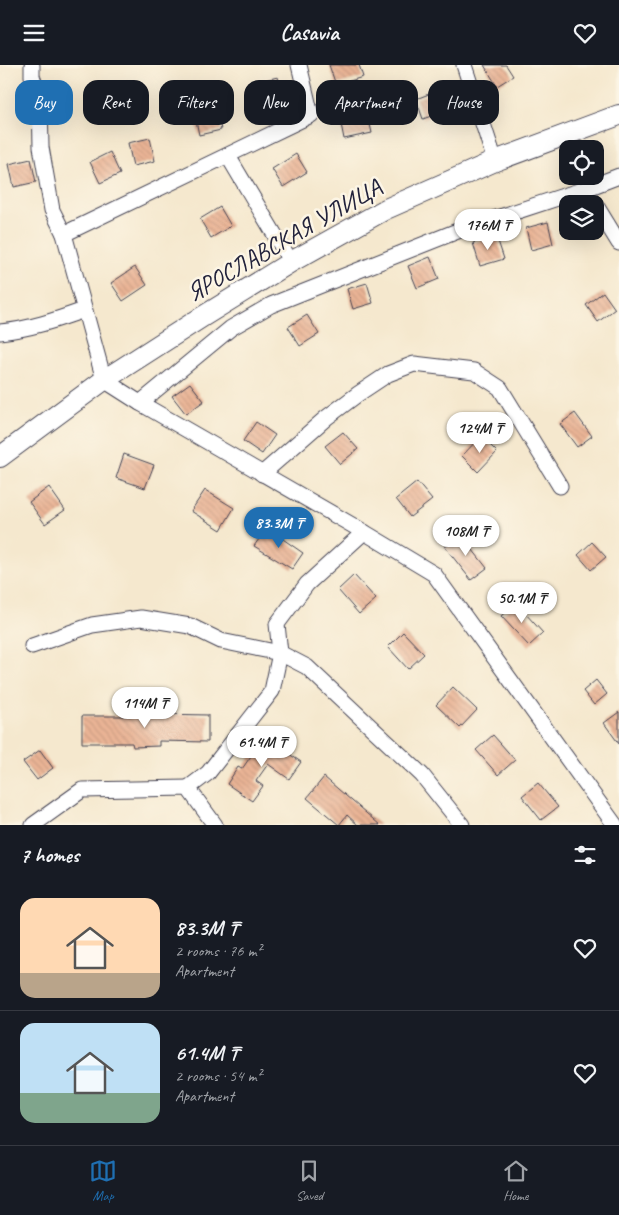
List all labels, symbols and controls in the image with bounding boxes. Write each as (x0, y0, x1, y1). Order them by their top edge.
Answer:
icon: menu (20, 19, 48, 47)
text: Casavia (280, 19, 339, 47)
icon: heart (571, 19, 599, 47)
chip: Buy (15, 80, 73, 125)
chip: Rent (83, 80, 149, 125)
chip: Filters (159, 80, 234, 125)
chip: New (244, 80, 306, 125)
chip: Apartment (316, 80, 418, 125)
chip: House (428, 80, 499, 125)
map controls (559, 140, 604, 240)
button: locate (559, 140, 604, 185)
street label: ЯРОСЛАВСКАЯ УЛИЦА (181, 171, 388, 309)
button: layers (559, 195, 604, 240)
pin: 176M ₸ (447, 209, 529, 251)
text: 176M ₸ (465, 215, 511, 235)
pin: 124M ₸ (439, 411, 521, 454)
text: 124M ₸ (458, 418, 502, 438)
pin: 83.3M ₸ (233, 507, 325, 549)
text: 83.3M ₸ (255, 513, 303, 533)
pin: 108M ₸ (425, 515, 507, 557)
text: 108M ₸ (444, 521, 488, 541)
pin: 50.1M ₸ (476, 581, 568, 624)
text: 50.1M ₸ (498, 588, 546, 608)
pin: 114M ₸ (104, 687, 186, 729)
text: 114M ₸ (123, 693, 167, 713)
pin: 61.4M ₸ (216, 725, 308, 768)
text: 61.4M ₸ (238, 732, 286, 752)
icon: filters (571, 841, 599, 869)
text: 7 homes (20, 842, 79, 868)
text: 83.3M ₸ (175, 915, 238, 941)
icon: home (60, 918, 120, 978)
icon: heart (571, 934, 599, 962)
text: 2 rooms · 76 m² (175, 941, 261, 961)
text: Apartment (175, 961, 234, 981)
text: 61.4M ₸ (175, 1040, 239, 1066)
icon: home (60, 1043, 120, 1103)
icon: heart (571, 1059, 599, 1087)
text: 2 rooms · 54 m² (175, 1066, 261, 1086)
text: Apartment (175, 1086, 234, 1106)
tab: Map (89, 1157, 117, 1204)
tab: Saved (295, 1157, 323, 1204)
tab: Home (502, 1157, 530, 1204)

